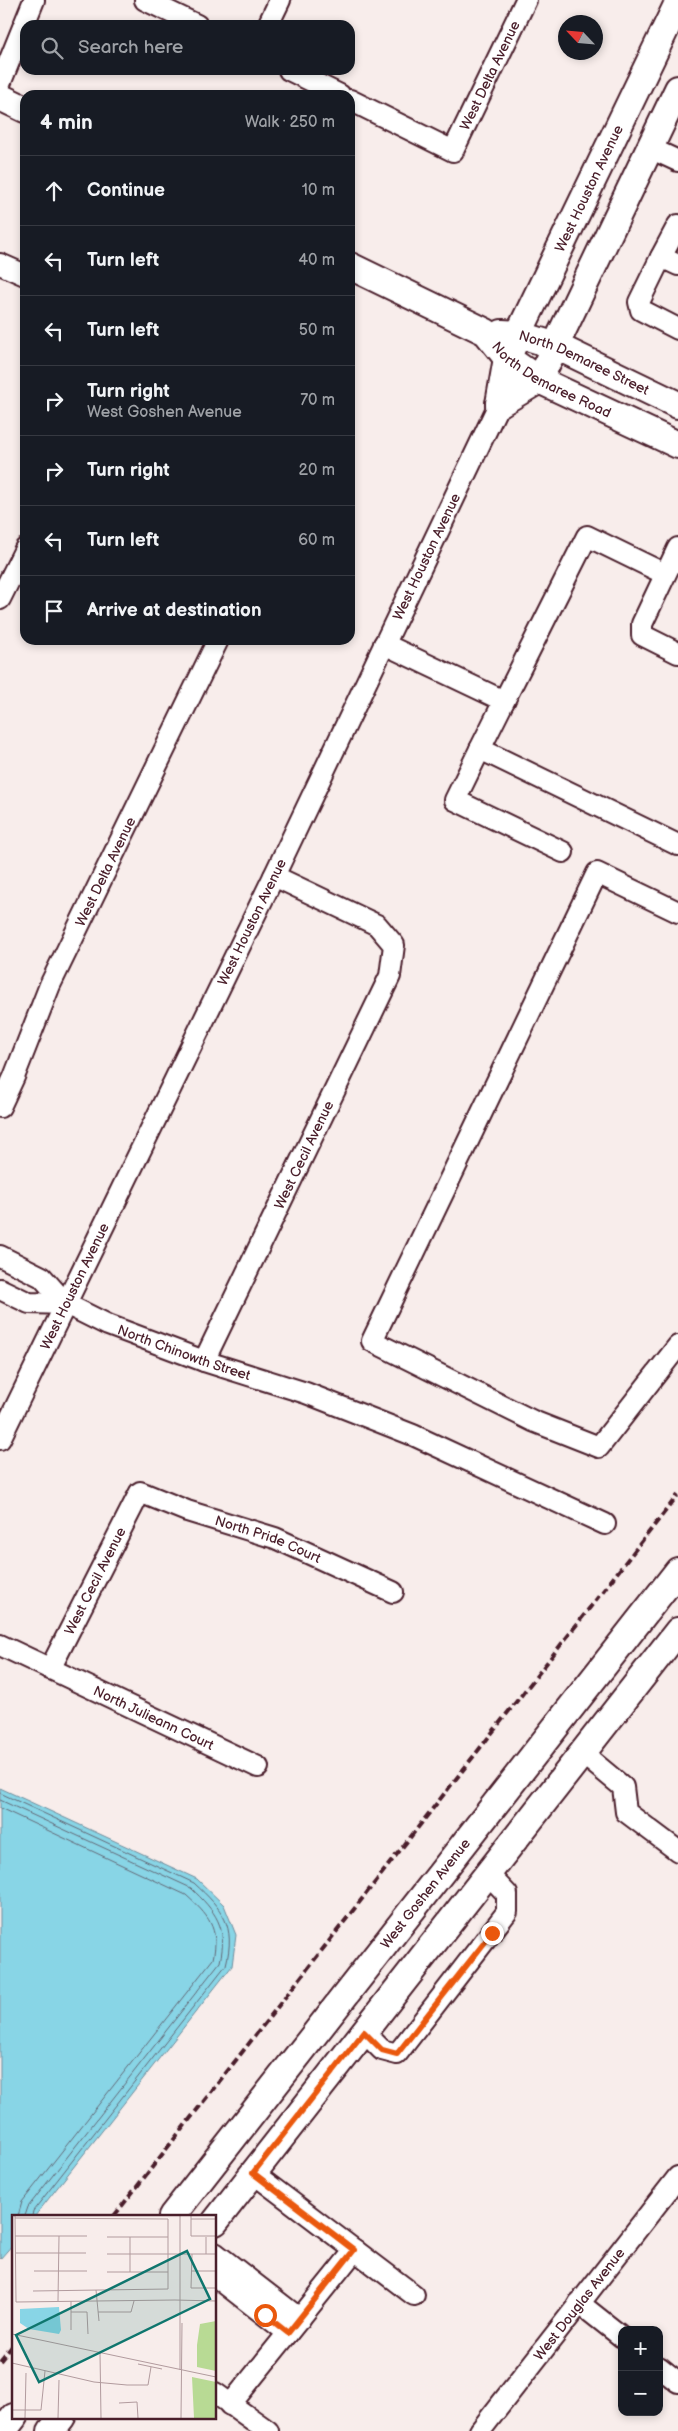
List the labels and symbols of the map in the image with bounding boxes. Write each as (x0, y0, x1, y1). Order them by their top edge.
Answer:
north arrow (558, 15, 603, 60)
street label: West Delta Avenue (456, 18, 523, 133)
street label: West Houston Avenue (551, 122, 626, 255)
street label: North Demaree Street (517, 326, 653, 399)
street label: North Demaree Road (489, 338, 614, 421)
street label: West Houston Avenue (389, 490, 464, 623)
street label: West Delta Avenue (71, 814, 139, 929)
street label: West Houston Avenue (214, 856, 290, 988)
street label: West Cecil Avenue (270, 1098, 337, 1212)
street label: West Houston Avenue (36, 1220, 112, 1352)
street label: North Chinowth Street (115, 1321, 253, 1384)
street label: North Pride Court (213, 1512, 324, 1567)
street label: West Cecil Avenue (60, 1524, 129, 1637)
street label: North Julieann Court (91, 1682, 217, 1754)
street label: West Goshen Avenue (377, 1835, 474, 1952)
route end (481, 1922, 504, 1945)
inset map (12, 2215, 216, 2418)
street label: West Douglas Avenue (530, 2244, 628, 2364)
route start (254, 2304, 277, 2327)

